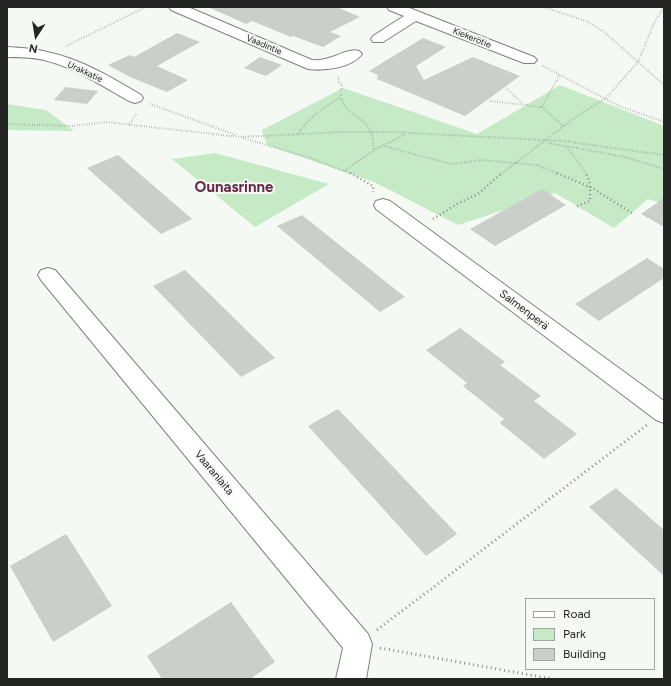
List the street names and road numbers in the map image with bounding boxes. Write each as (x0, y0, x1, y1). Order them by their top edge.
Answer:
street label: Kiekerötie (451, 25, 493, 51)
street label: Vaadintie (244, 33, 284, 57)
street label: Urakkatie (66, 59, 104, 85)
street label: Salmenperä (497, 287, 551, 333)
street label: Vaaranlaita (192, 448, 236, 498)

